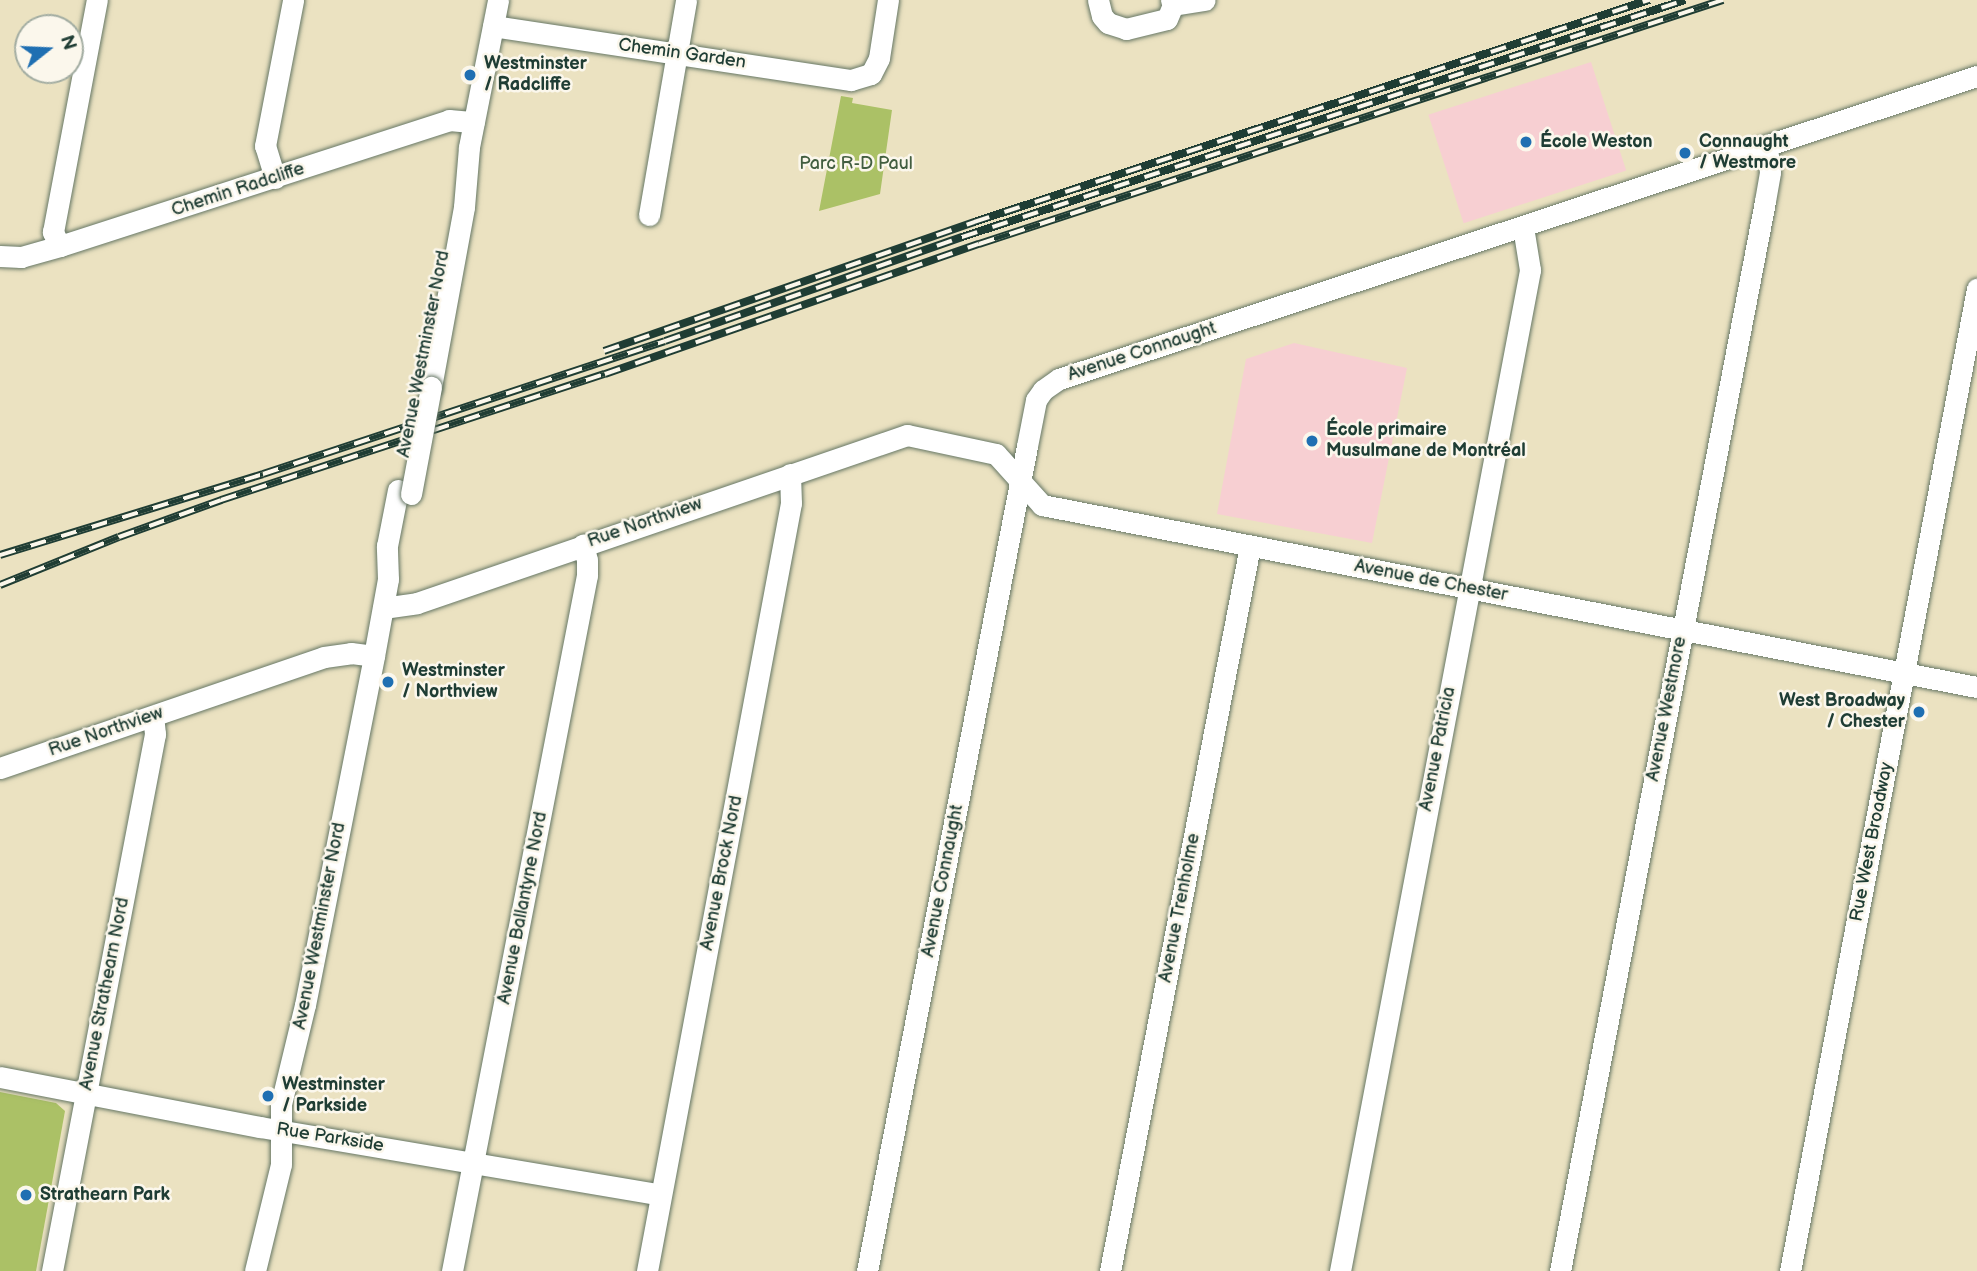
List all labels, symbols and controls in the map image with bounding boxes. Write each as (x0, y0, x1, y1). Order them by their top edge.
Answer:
north arrow (14, 14, 84, 84)
text: N (54, 33, 81, 53)
street label: Chemin Garden (617, 34, 747, 74)
place label: Westminster / Radcliffe (484, 54, 587, 96)
marker: Westminster / Radcliffe (462, 67, 478, 83)
place label: École Weston (1540, 131, 1653, 153)
place label: Connaught / Westmore (1699, 132, 1796, 174)
marker: École Weston (1518, 134, 1534, 150)
marker: Connaught / Westmore (1677, 145, 1693, 161)
park label: Parc R-D Paul (799, 153, 913, 175)
street label: Chemin Radcliffe (169, 158, 307, 222)
street label: Avenue Westminster Nord (393, 248, 455, 460)
street label: Avenue Connaught (1065, 318, 1219, 386)
place label: École primaire Musulmane de Montréal (1326, 420, 1526, 462)
marker: École primaire Musulmane de Montréal (1304, 433, 1320, 449)
street label: Rue Northview (585, 493, 705, 553)
street label: Avenue de Chester (1353, 556, 1509, 606)
street label: Avenue Westmore (1642, 634, 1692, 784)
place label: Westminster / Northview (402, 661, 505, 704)
marker: Westminster / Northview (380, 674, 396, 690)
street label: Avenue Patricia (1415, 685, 1461, 813)
place label: West Broadway / Chester (1779, 691, 1905, 734)
street label: Rue Northview (46, 702, 166, 762)
marker: West Broadway / Chester (1911, 704, 1927, 720)
street label: Rue West Broadway (1846, 760, 1898, 924)
street label: Avenue Brock Nord (696, 794, 748, 952)
street label: Avenue Connaught (918, 803, 968, 959)
street label: Avenue Ballantyne Nord (494, 810, 552, 1006)
street label: Avenue Westminster Nord (289, 820, 351, 1032)
street label: Avenue Trenholme (1155, 831, 1205, 985)
street label: Avenue Strathearn Nord (76, 896, 134, 1092)
place label: Westminster / Parkside (282, 1075, 385, 1118)
marker: Westminster / Parkside (260, 1088, 276, 1104)
street label: Rue Parkside (275, 1119, 385, 1157)
place label: Strathearn Park (40, 1184, 170, 1206)
marker: Strathearn Park (18, 1187, 34, 1203)

